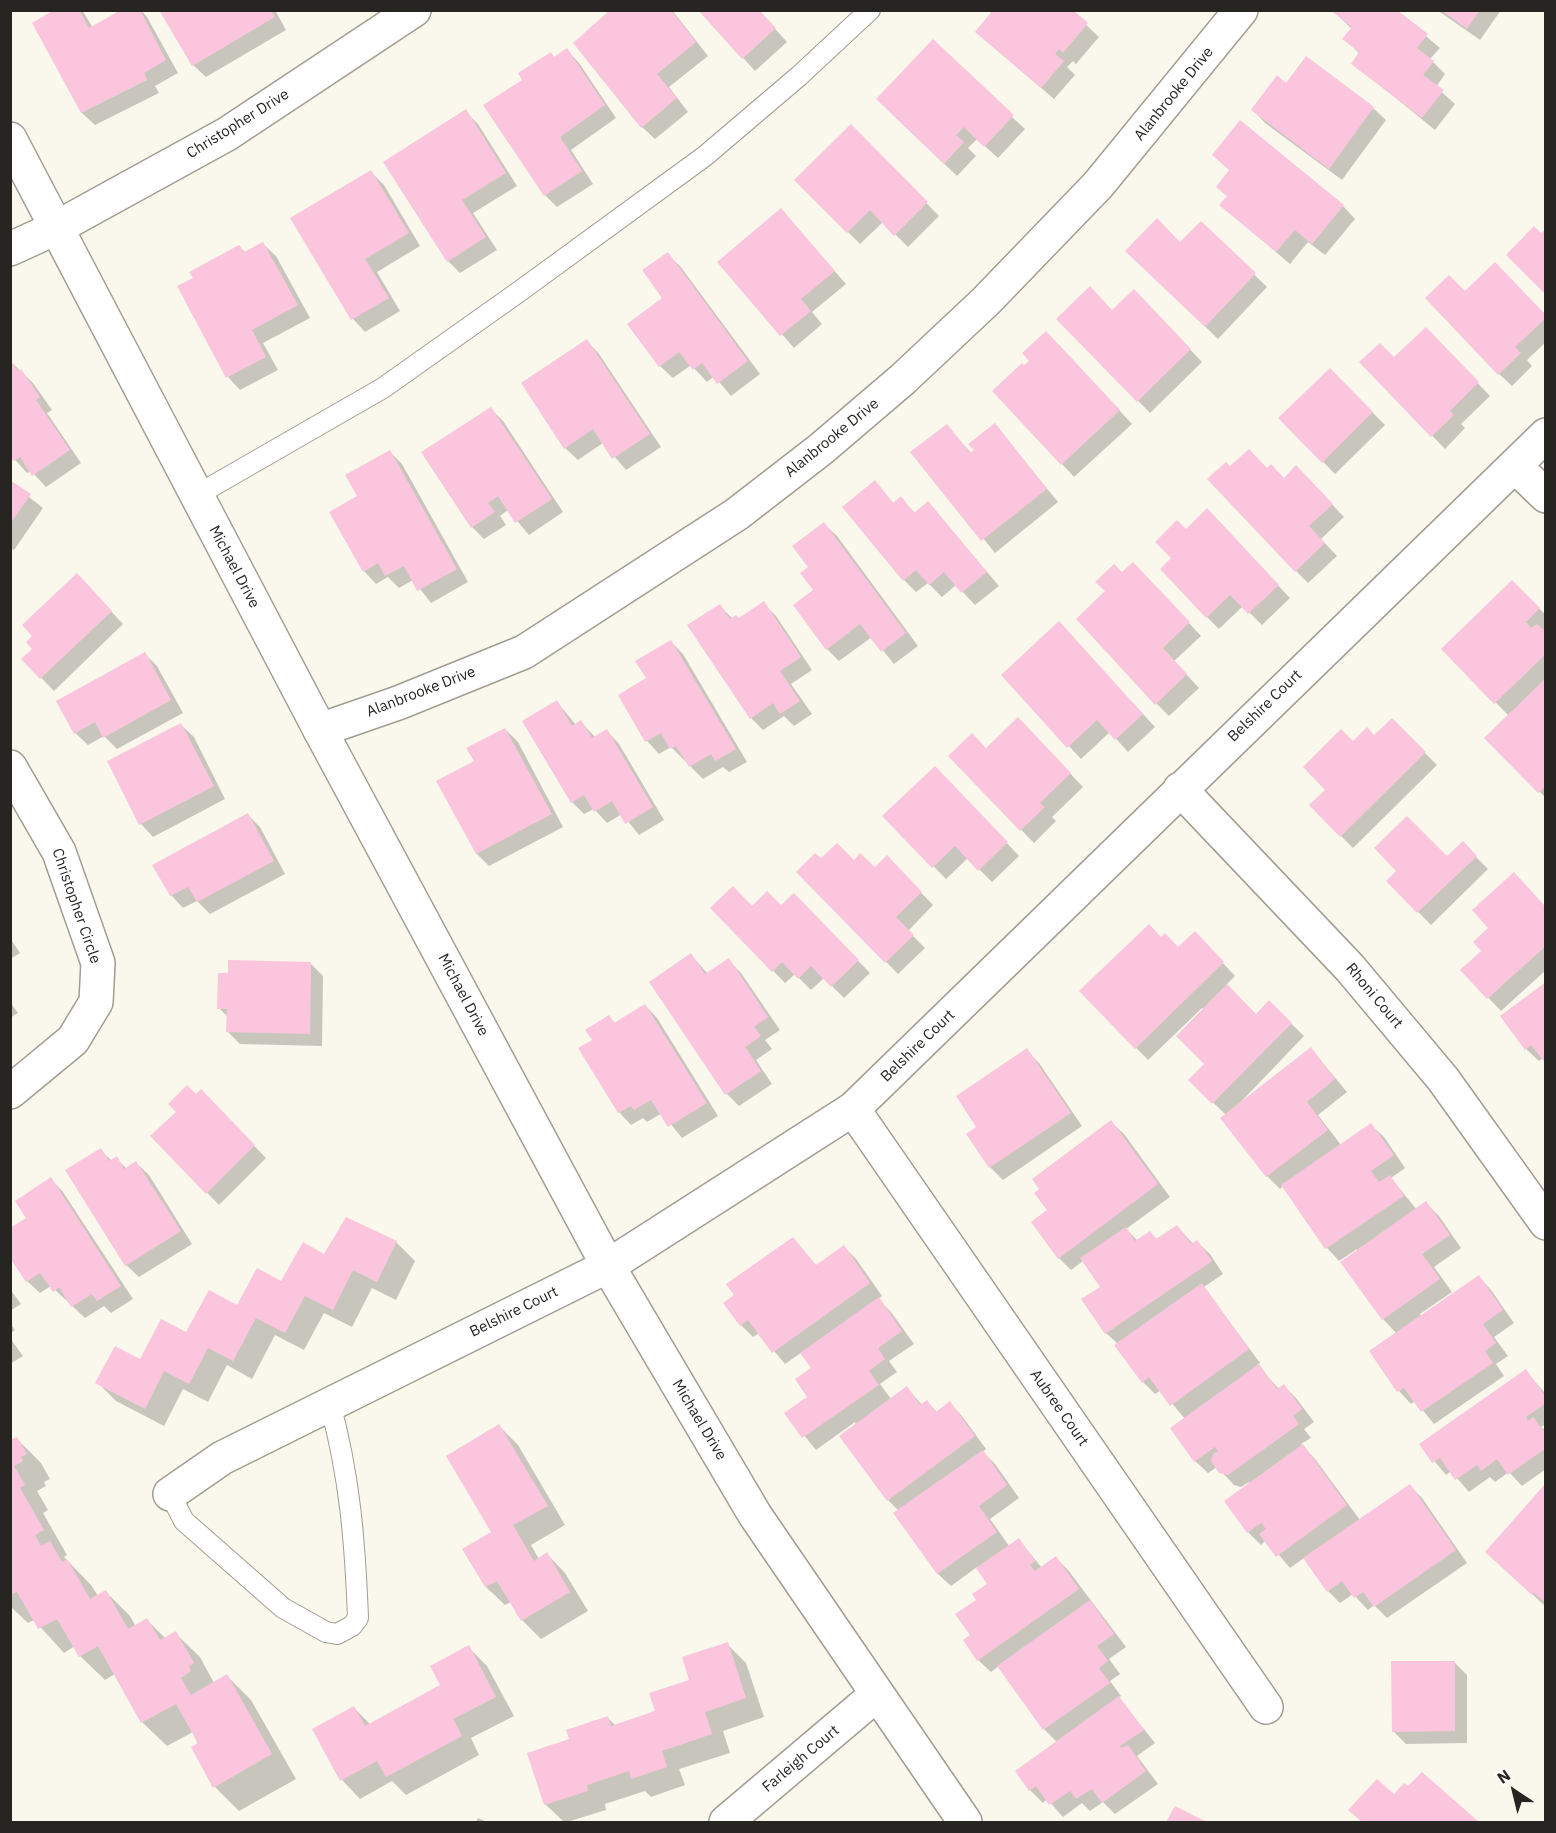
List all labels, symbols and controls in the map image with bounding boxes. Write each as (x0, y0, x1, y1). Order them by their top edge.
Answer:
street label: Alanbrooke Drive (1131, 43, 1217, 145)
street label: Christopher Drive (184, 85, 292, 163)
street label: Alanbrooke Drive (781, 395, 883, 481)
street label: Michael Drive (205, 523, 263, 611)
street label: Alanbrooke Drive (364, 663, 478, 721)
street label: Belshire Court (1224, 666, 1306, 746)
street label: Christopher Circle (48, 846, 104, 966)
street label: Michael Drive (434, 951, 492, 1039)
street label: Rhoni Court (1342, 960, 1406, 1032)
street label: Belshire Court (877, 1006, 959, 1086)
street label: Belshire Court (467, 1283, 561, 1341)
street label: Aubree Court (1026, 1366, 1092, 1450)
street label: Michael Drive (668, 1377, 730, 1463)
street label: Farleigh Court (759, 1722, 843, 1796)
north arrow (1484, 1761, 1544, 1821)
text: N (1493, 1765, 1514, 1788)

